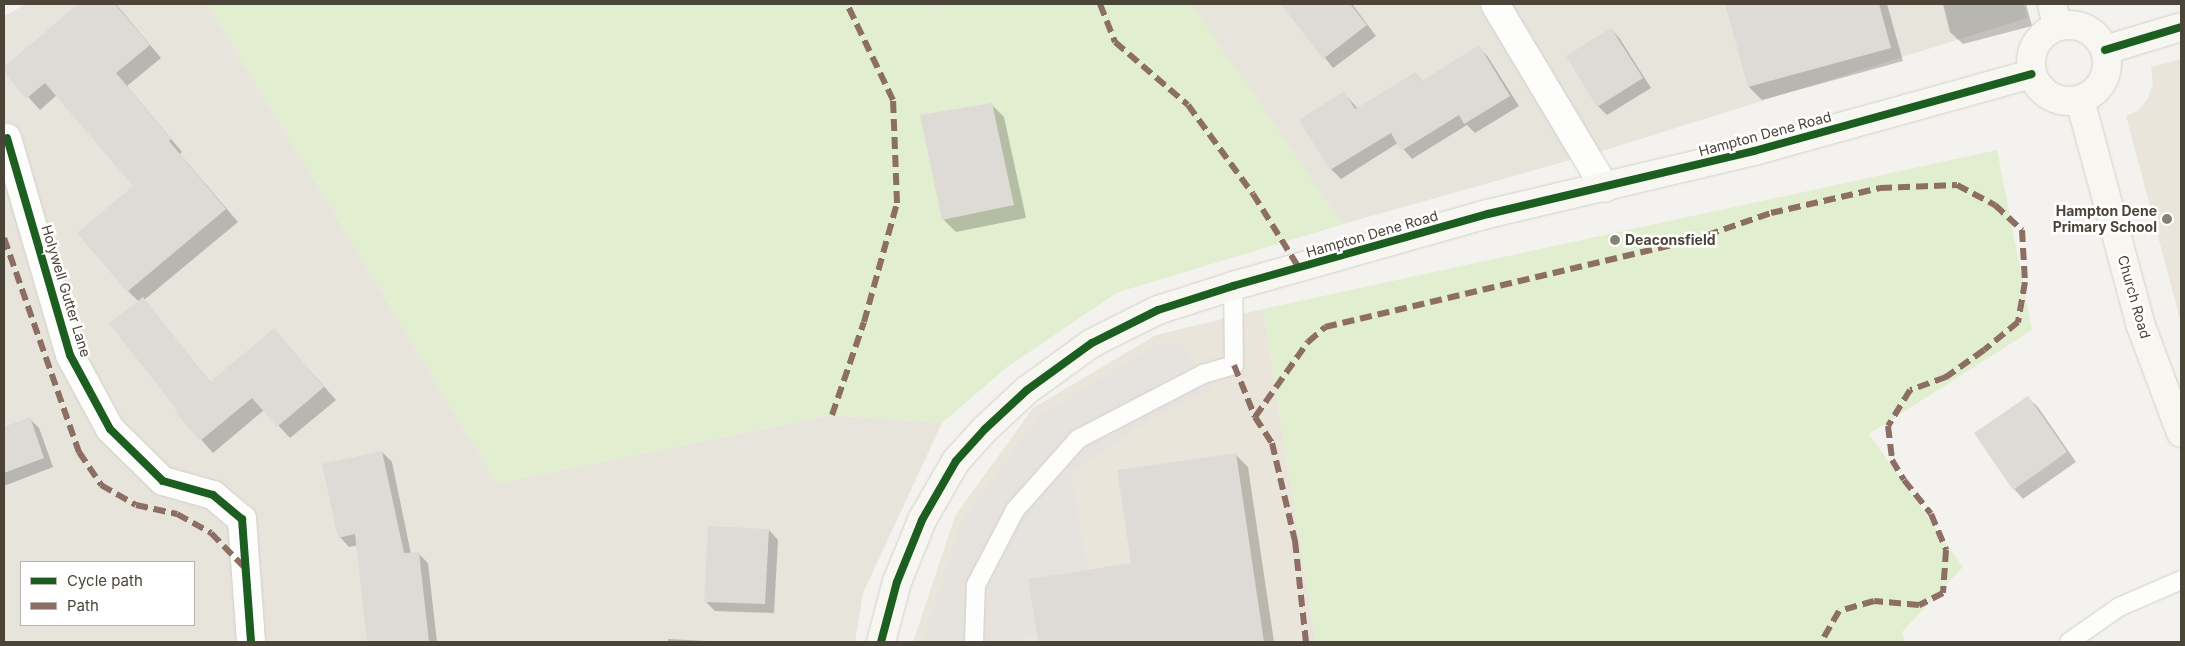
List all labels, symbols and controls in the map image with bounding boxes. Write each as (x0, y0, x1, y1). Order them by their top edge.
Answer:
street label: Hampton Dene Road (1697, 108, 1833, 160)
place label: Hampton Dene Primary School (2053, 203, 2157, 236)
street label: Hampton Dene Road (1304, 207, 1440, 261)
marker: Hampton Dene Primary School (2161, 213, 2173, 225)
street label: Holywell Gutter Lane (38, 223, 94, 359)
place label: Deaconsfield (1625, 232, 1716, 248)
marker: Deaconsfield (1609, 234, 1621, 246)
street label: Church Road (2114, 253, 2154, 341)
legend (20, 561, 195, 626)
text: Cycle path (67, 571, 143, 590)
text: Path (67, 596, 99, 615)

